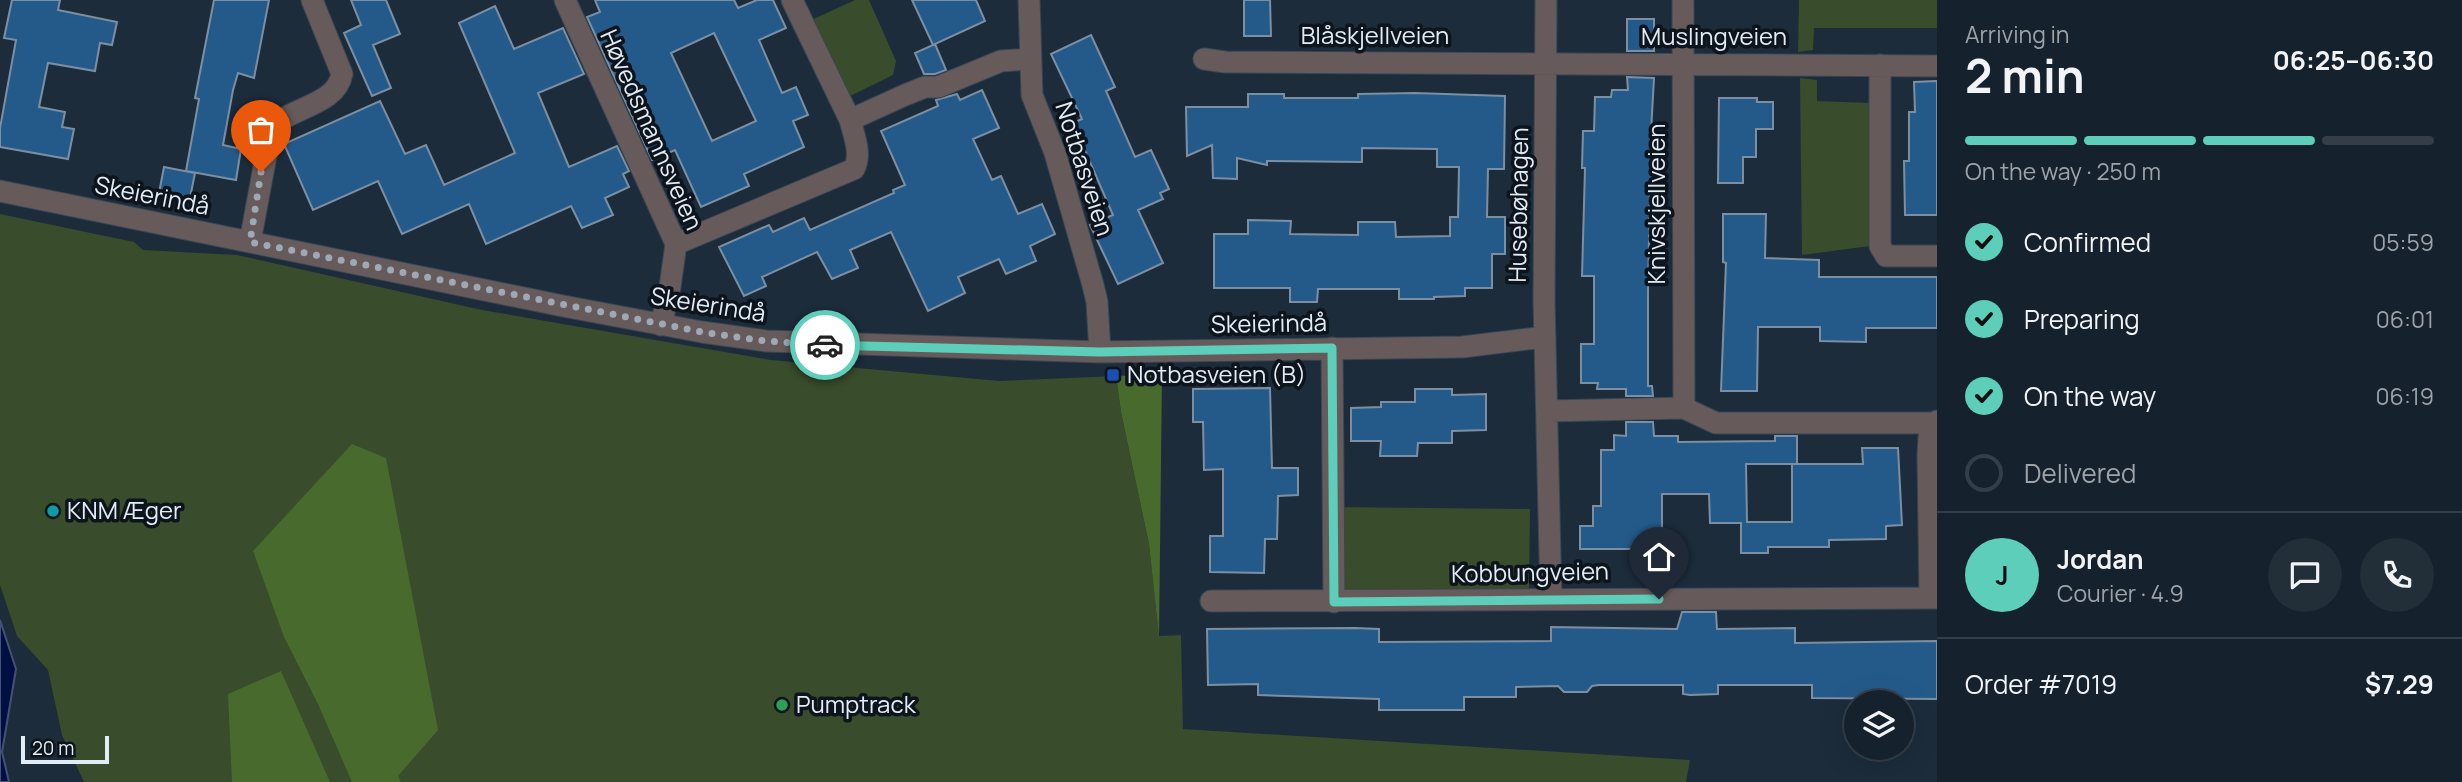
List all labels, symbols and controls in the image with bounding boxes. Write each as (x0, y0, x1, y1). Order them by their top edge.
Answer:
street label: Blåskjellveien (1301, 18, 1449, 51)
text: Arriving in (1965, 18, 2070, 50)
street label: Muslingveien (1641, 19, 1787, 52)
street label: Høvedsmannsveien (593, 24, 711, 235)
text: 06:25–06:30 (2273, 42, 2434, 78)
text: 2 min (1965, 44, 2085, 107)
street label: Notbasveien (1048, 97, 1123, 240)
pin (231, 100, 291, 172)
icon: bag (242, 111, 280, 149)
street label: Knivskjellveien (1639, 124, 1672, 284)
street label: Husebøhagen (1500, 127, 1535, 283)
text: On the way · 250 m (1965, 155, 2161, 187)
street label: Skeierindå (92, 167, 212, 222)
icon: check (1965, 223, 2003, 261)
text: Confirmed (2024, 224, 2151, 260)
text: 05:59 (2372, 226, 2434, 258)
street label: Skeierindå (648, 278, 768, 329)
icon: check (1965, 300, 2003, 338)
text: Preparing (2024, 301, 2140, 337)
text: 06:01 (2376, 303, 2434, 335)
street label: Skeierindå (1211, 305, 1327, 340)
courier (790, 310, 860, 380)
icon: car (806, 326, 844, 364)
place label: Notbasveien (B) (1127, 357, 1306, 390)
marker: Notbasveien (B) (1105, 367, 1121, 383)
icon: check (1965, 377, 2003, 415)
text: On the way (2024, 378, 2156, 414)
text: 06:19 (2376, 380, 2434, 412)
text: Delivered (2024, 455, 2136, 491)
place label: KNM Æger (67, 493, 182, 526)
marker: KNM Æger (45, 503, 61, 519)
pin (1629, 527, 1689, 599)
icon: home (1640, 538, 1678, 576)
button: chat (2268, 538, 2342, 612)
button: phone (2360, 538, 2434, 612)
text: Jordan (2057, 541, 2143, 577)
street label: Kobbungveien (1451, 554, 1609, 589)
text: J (1995, 557, 2009, 593)
text: Courier · 4.9 (2057, 577, 2184, 609)
text: Order #7019 (1965, 666, 2117, 702)
text: $7.29 (2365, 666, 2434, 702)
place label: Pumptrack (796, 687, 917, 720)
map controls (1844, 690, 1914, 760)
button: layers (1844, 690, 1914, 760)
marker: Pumptrack (774, 697, 790, 713)
scale bar (21, 733, 108, 765)
text: 20 m (32, 735, 74, 761)

